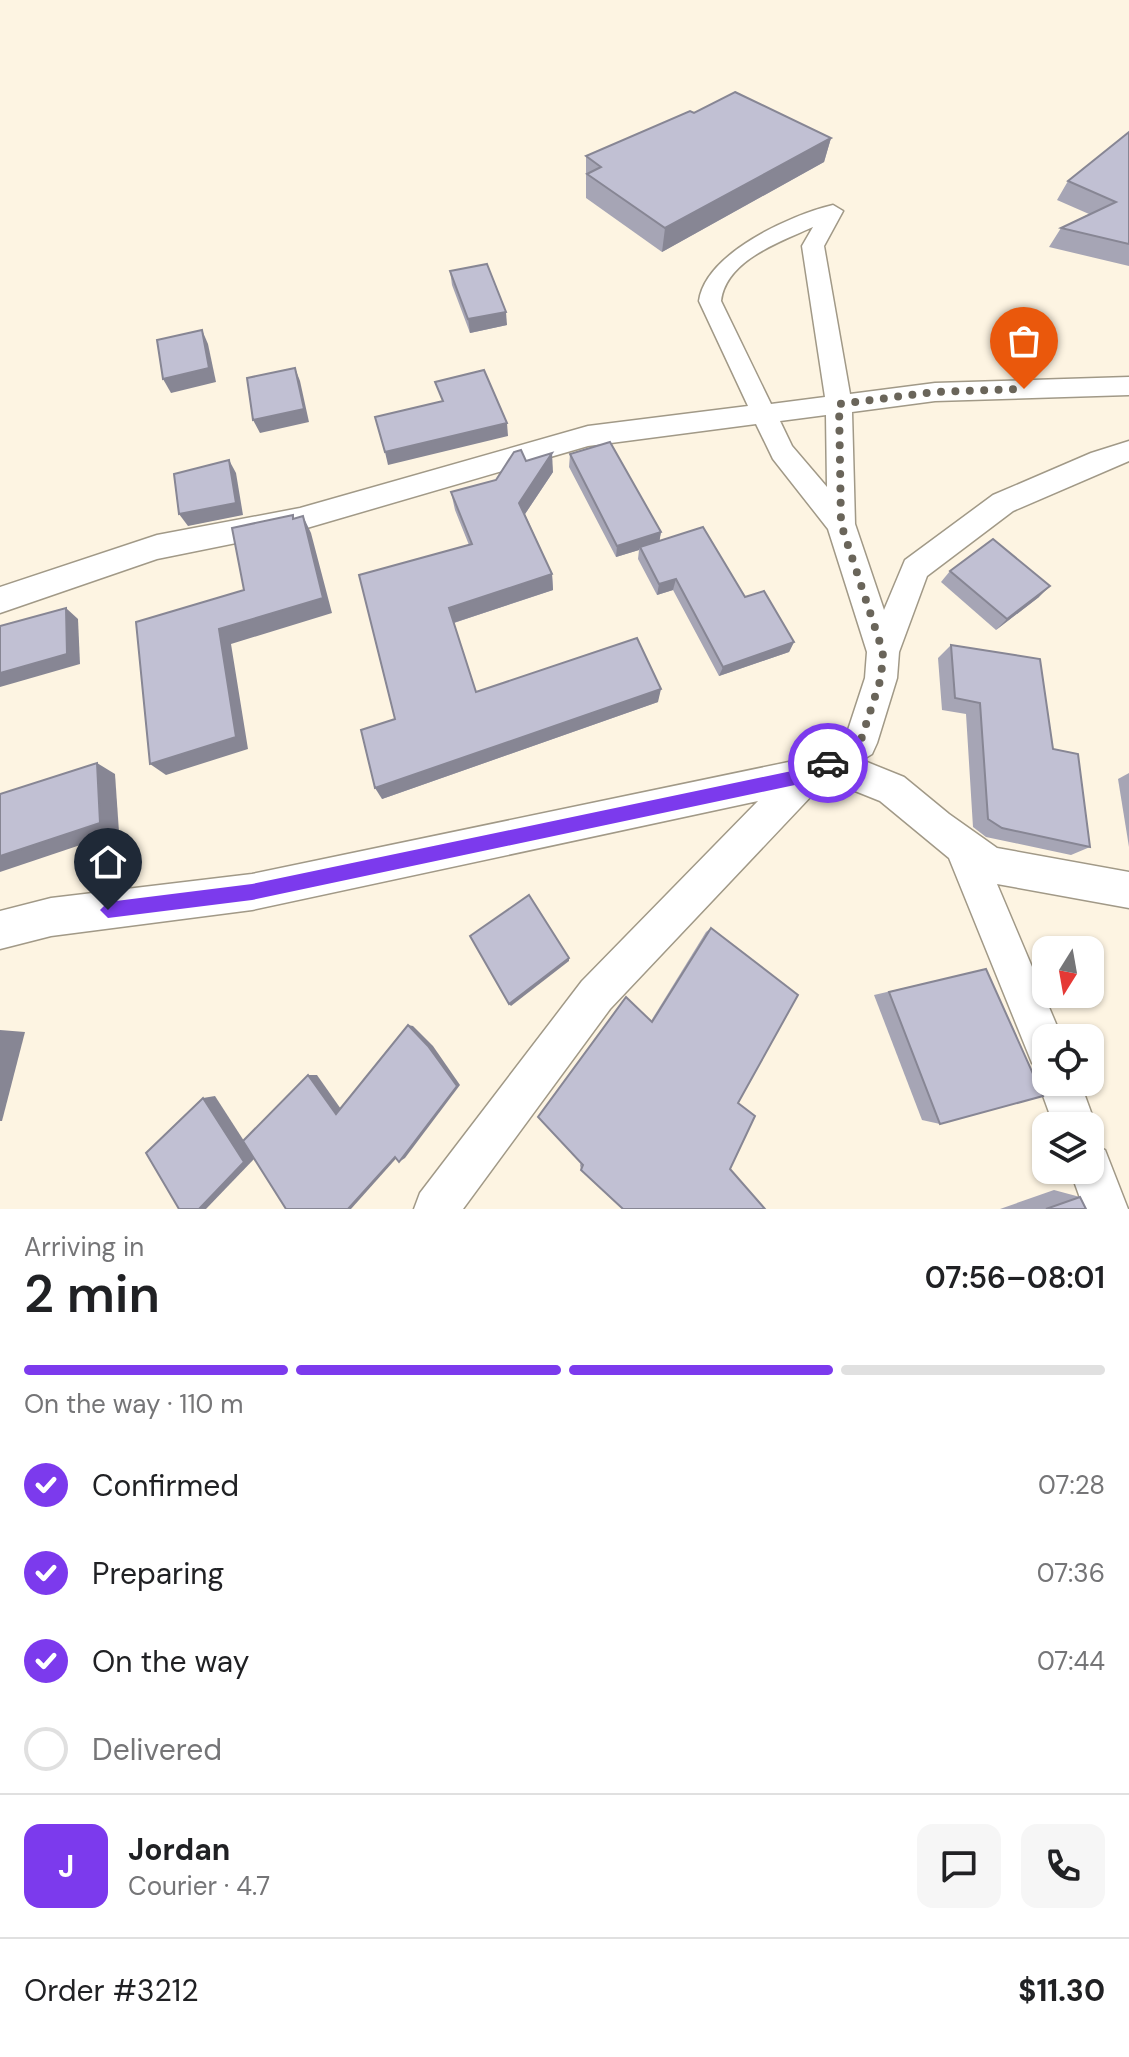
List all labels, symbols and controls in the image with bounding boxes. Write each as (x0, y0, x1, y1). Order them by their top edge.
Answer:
pin (990, 307, 1058, 389)
icon: bag (1002, 319, 1046, 363)
courier (788, 723, 868, 803)
icon: car (806, 741, 850, 785)
pin (74, 828, 142, 910)
icon: home (86, 840, 130, 884)
north arrow (1032, 936, 1104, 1008)
map controls (1032, 936, 1104, 1184)
button: locate (1032, 1024, 1104, 1096)
button: layers (1032, 1112, 1104, 1184)
text: Arriving in (24, 1230, 144, 1264)
text: 07:56–08:01 (925, 1258, 1105, 1297)
text: 2 min (24, 1260, 160, 1328)
text: On the way · 110 m (24, 1387, 243, 1421)
icon: check (24, 1463, 68, 1507)
text: Confirmed (92, 1466, 239, 1505)
text: 07:28 (1038, 1468, 1105, 1502)
icon: check (24, 1551, 68, 1595)
text: Preparing (92, 1554, 224, 1593)
text: 07:36 (1037, 1556, 1105, 1590)
icon: check (24, 1639, 68, 1683)
text: On the way (92, 1642, 249, 1681)
text: 07:44 (1037, 1644, 1105, 1678)
text: Delivered (92, 1730, 222, 1769)
button: chat (917, 1824, 1001, 1908)
button: phone (1021, 1824, 1105, 1908)
text: Jordan (128, 1830, 230, 1869)
text: J (58, 1847, 74, 1886)
text: Courier · 4.7 (128, 1869, 270, 1903)
text: Order #3212 (24, 1971, 198, 2010)
text: $11.30 (1018, 1971, 1105, 2010)

